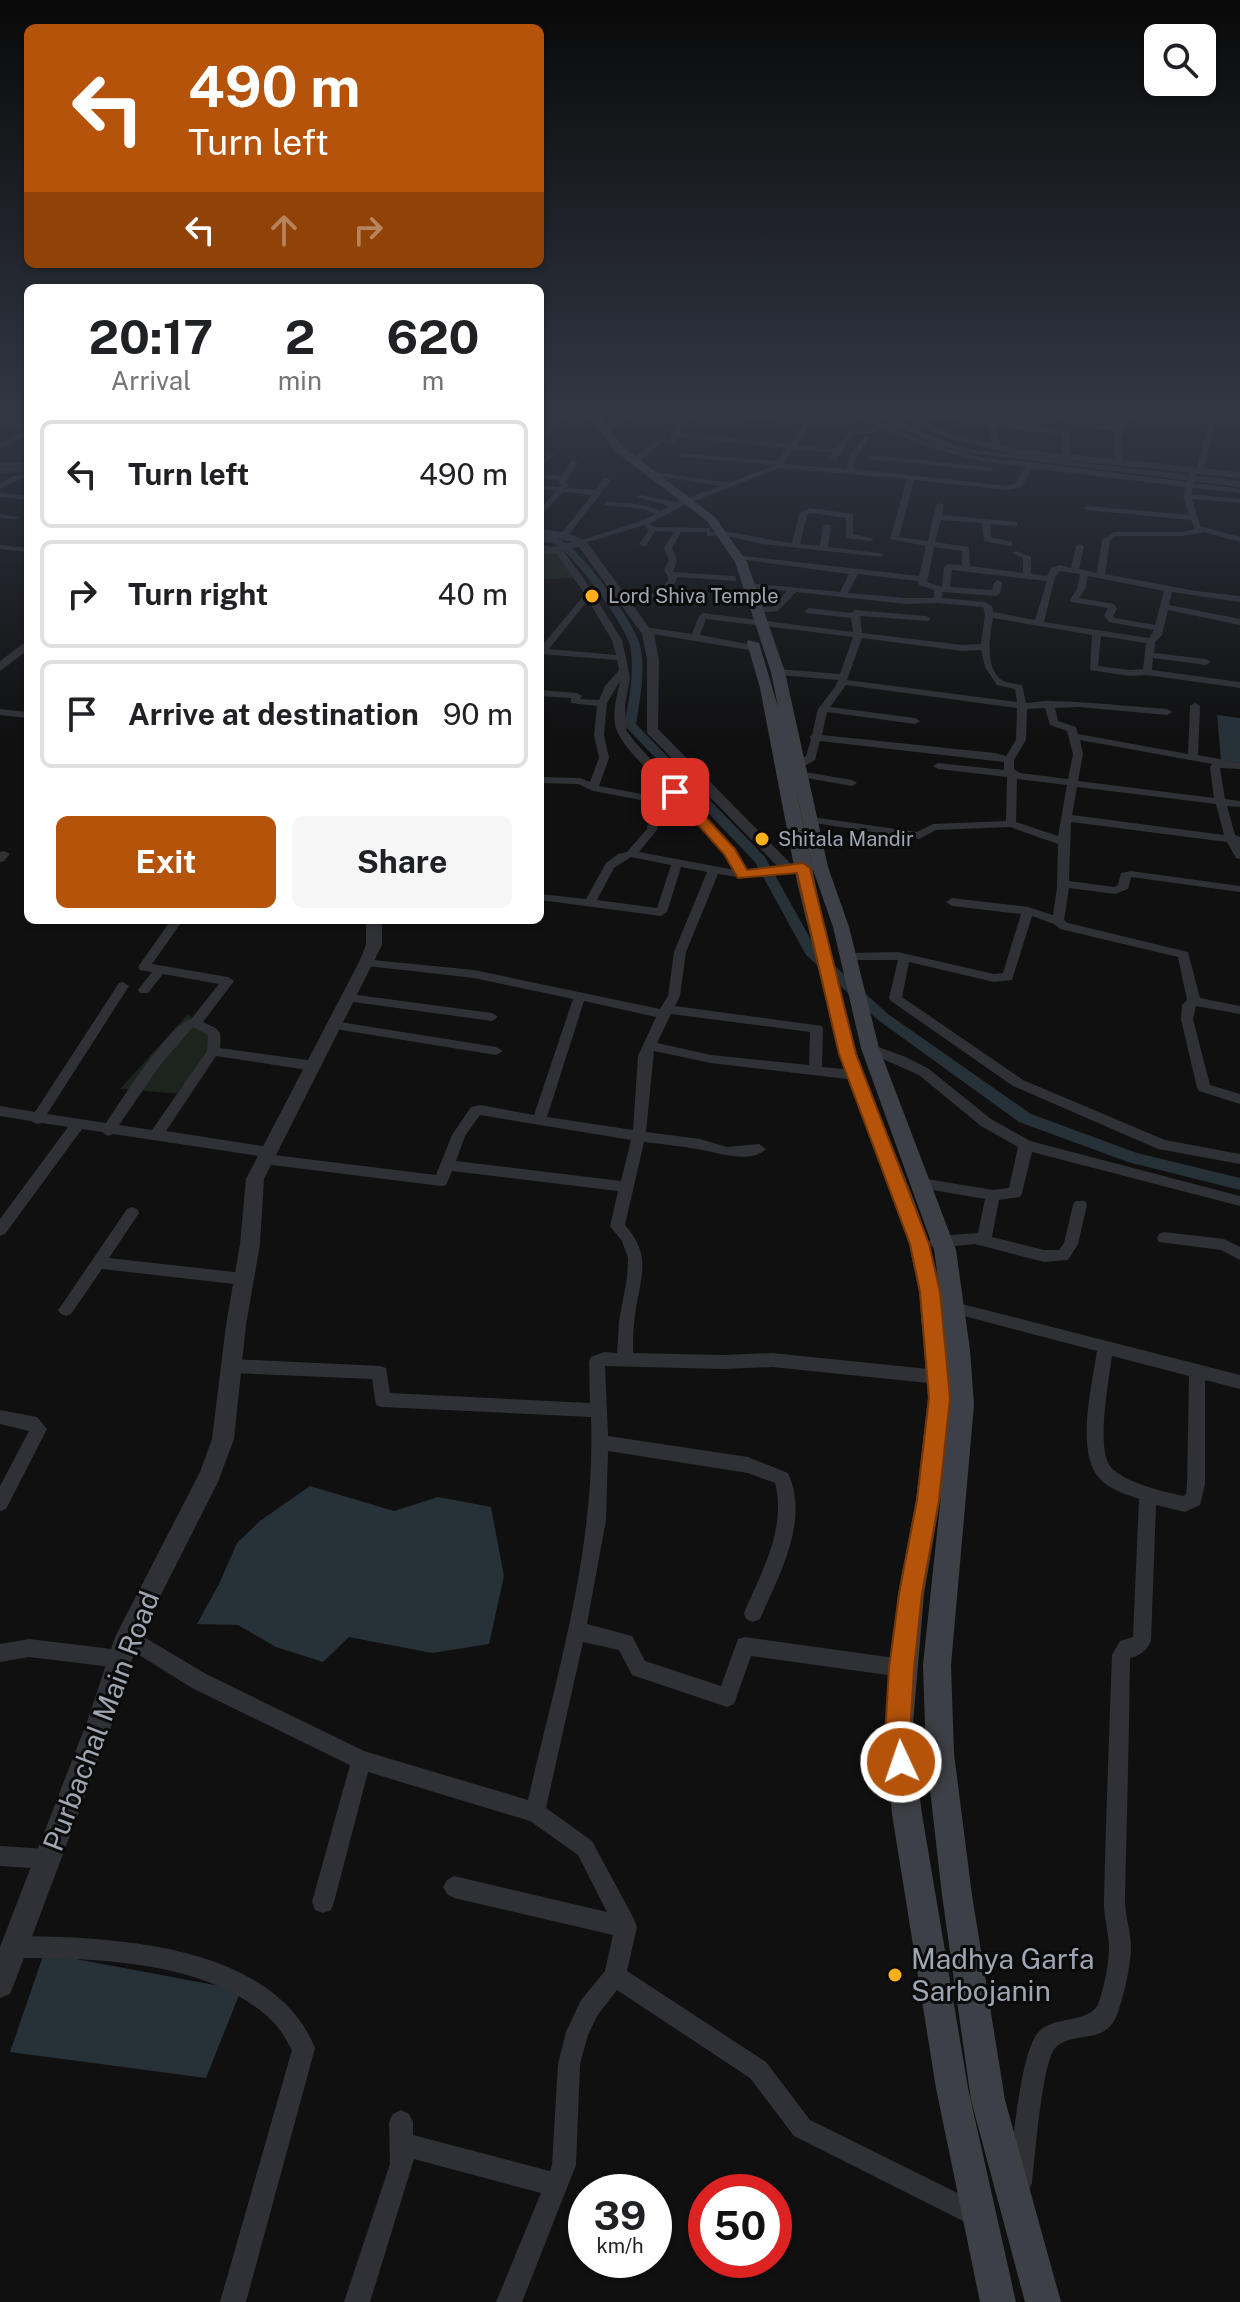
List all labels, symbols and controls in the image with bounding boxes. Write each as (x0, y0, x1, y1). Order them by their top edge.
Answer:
map controls (1144, 24, 1216, 96)
button: search (1144, 24, 1216, 96)
text: 490 m (188, 54, 360, 120)
icon: left (56, 56, 160, 160)
text: Turn left (188, 121, 329, 163)
icon: left (178, 208, 222, 252)
icon: ahead (262, 208, 306, 252)
icon: right (346, 208, 390, 252)
text: 20:17 (88, 308, 213, 365)
text: 2 (285, 308, 315, 365)
text: 620 (386, 308, 480, 365)
text: Arrival (111, 365, 191, 396)
text: min (278, 365, 322, 396)
text: m (422, 365, 444, 396)
icon: left (60, 452, 104, 496)
text: Turn left (128, 456, 249, 492)
text: 490 m (419, 456, 508, 492)
icon: right (60, 572, 104, 616)
text: Turn right (128, 576, 268, 612)
text: 40 m (438, 576, 508, 612)
place label: Lord Shiva Temple (608, 584, 778, 608)
marker: Lord Shiva Temple (583, 587, 601, 605)
icon: arrive (60, 692, 104, 736)
text: Arrive at destination (128, 696, 419, 732)
text: 90 m (443, 696, 513, 732)
pin (641, 758, 709, 826)
icon: arrive (653, 770, 697, 814)
button: Exit (56, 816, 276, 908)
button: Share (292, 816, 512, 908)
place label: Shitala Mandir (778, 827, 914, 851)
marker: Shitala Mandir (753, 830, 771, 848)
street label: Purbachal Main Road (36, 1586, 165, 1855)
position arrow (859, 1720, 943, 1804)
place label: Madhya Garfa Sarbojanin (911, 1942, 1095, 2007)
marker: Madhya Garfa Sarbojanin (886, 1966, 904, 1984)
speed limit sign: 50 (688, 2174, 792, 2278)
text: 39 (594, 2192, 646, 2239)
text: km/h (596, 2234, 644, 2258)

